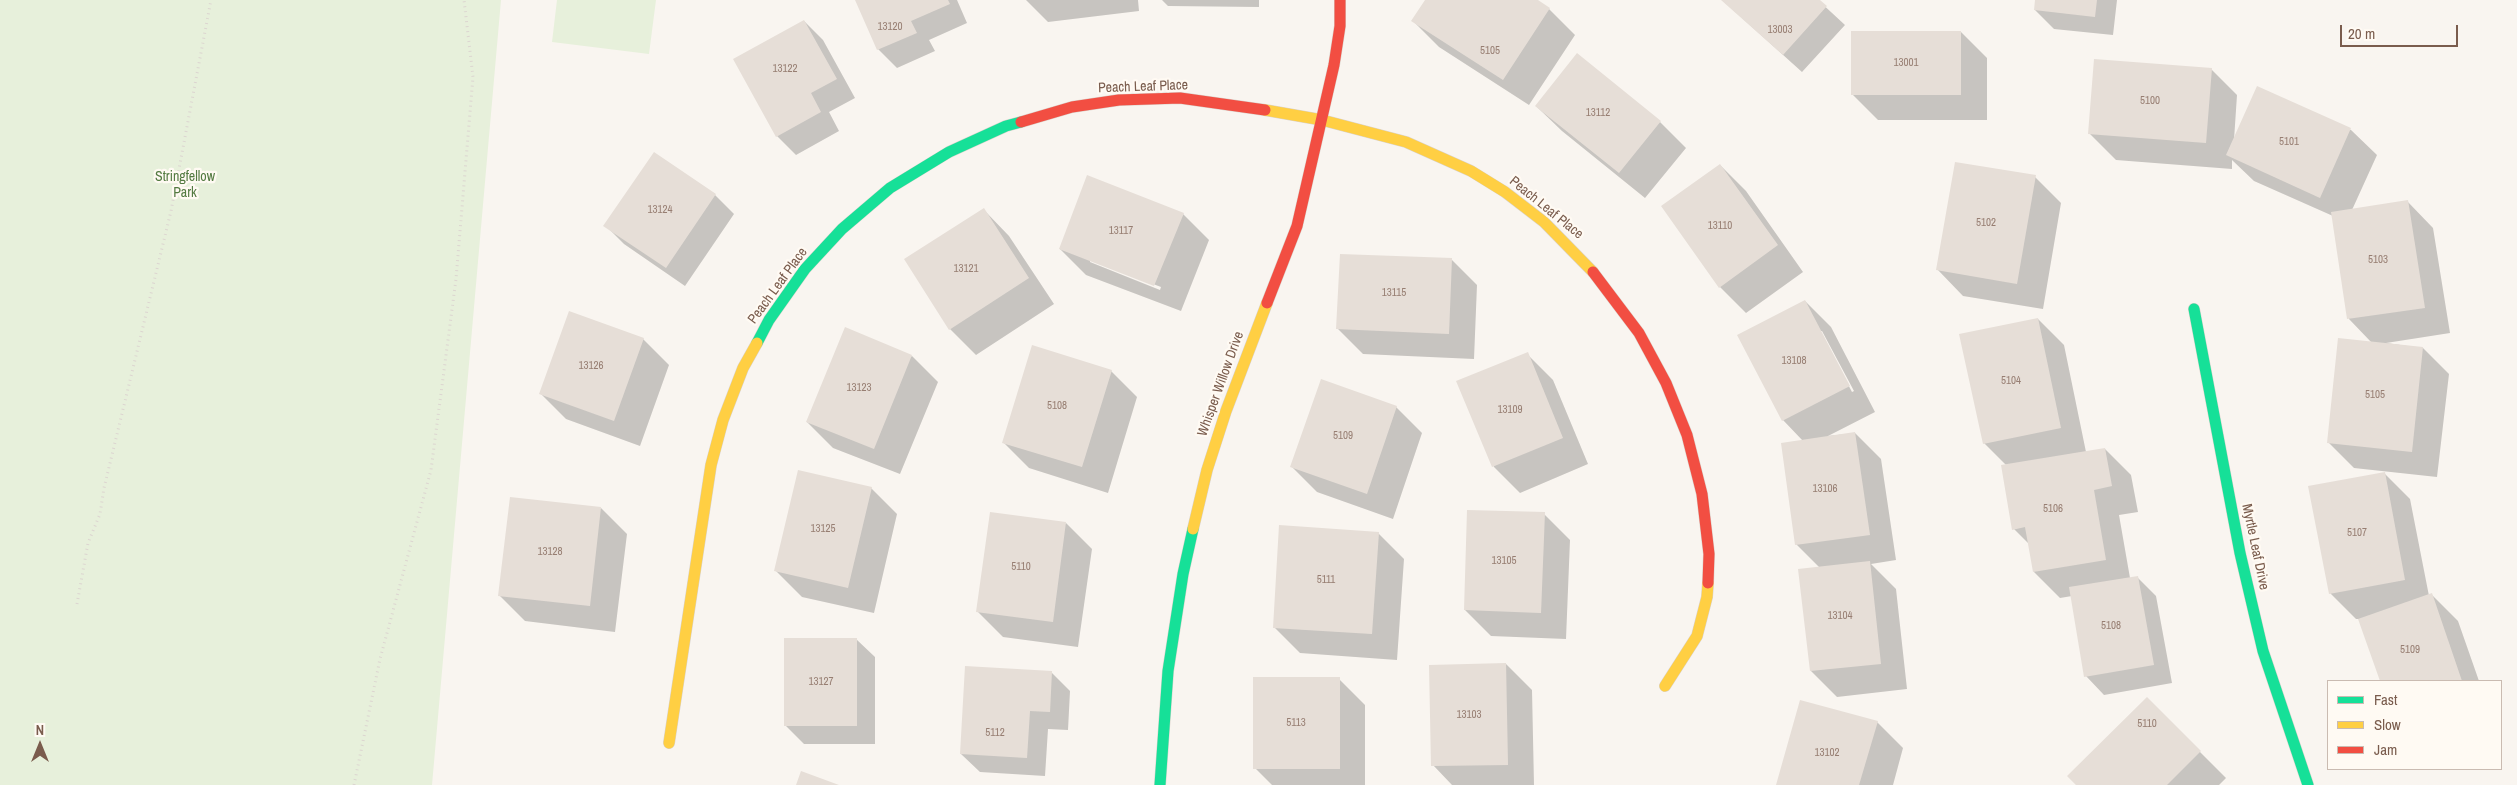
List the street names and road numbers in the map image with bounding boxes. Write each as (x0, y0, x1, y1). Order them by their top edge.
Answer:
street label: Peach Leaf Place (1098, 77, 1188, 97)
street label: Peach Leaf Place (1506, 173, 1586, 243)
street label: Peach Leaf Place (745, 245, 811, 327)
street label: Whisper Willow Drive (1194, 329, 1248, 439)
street label: Myrtle Leaf Drive (2238, 503, 2272, 591)

